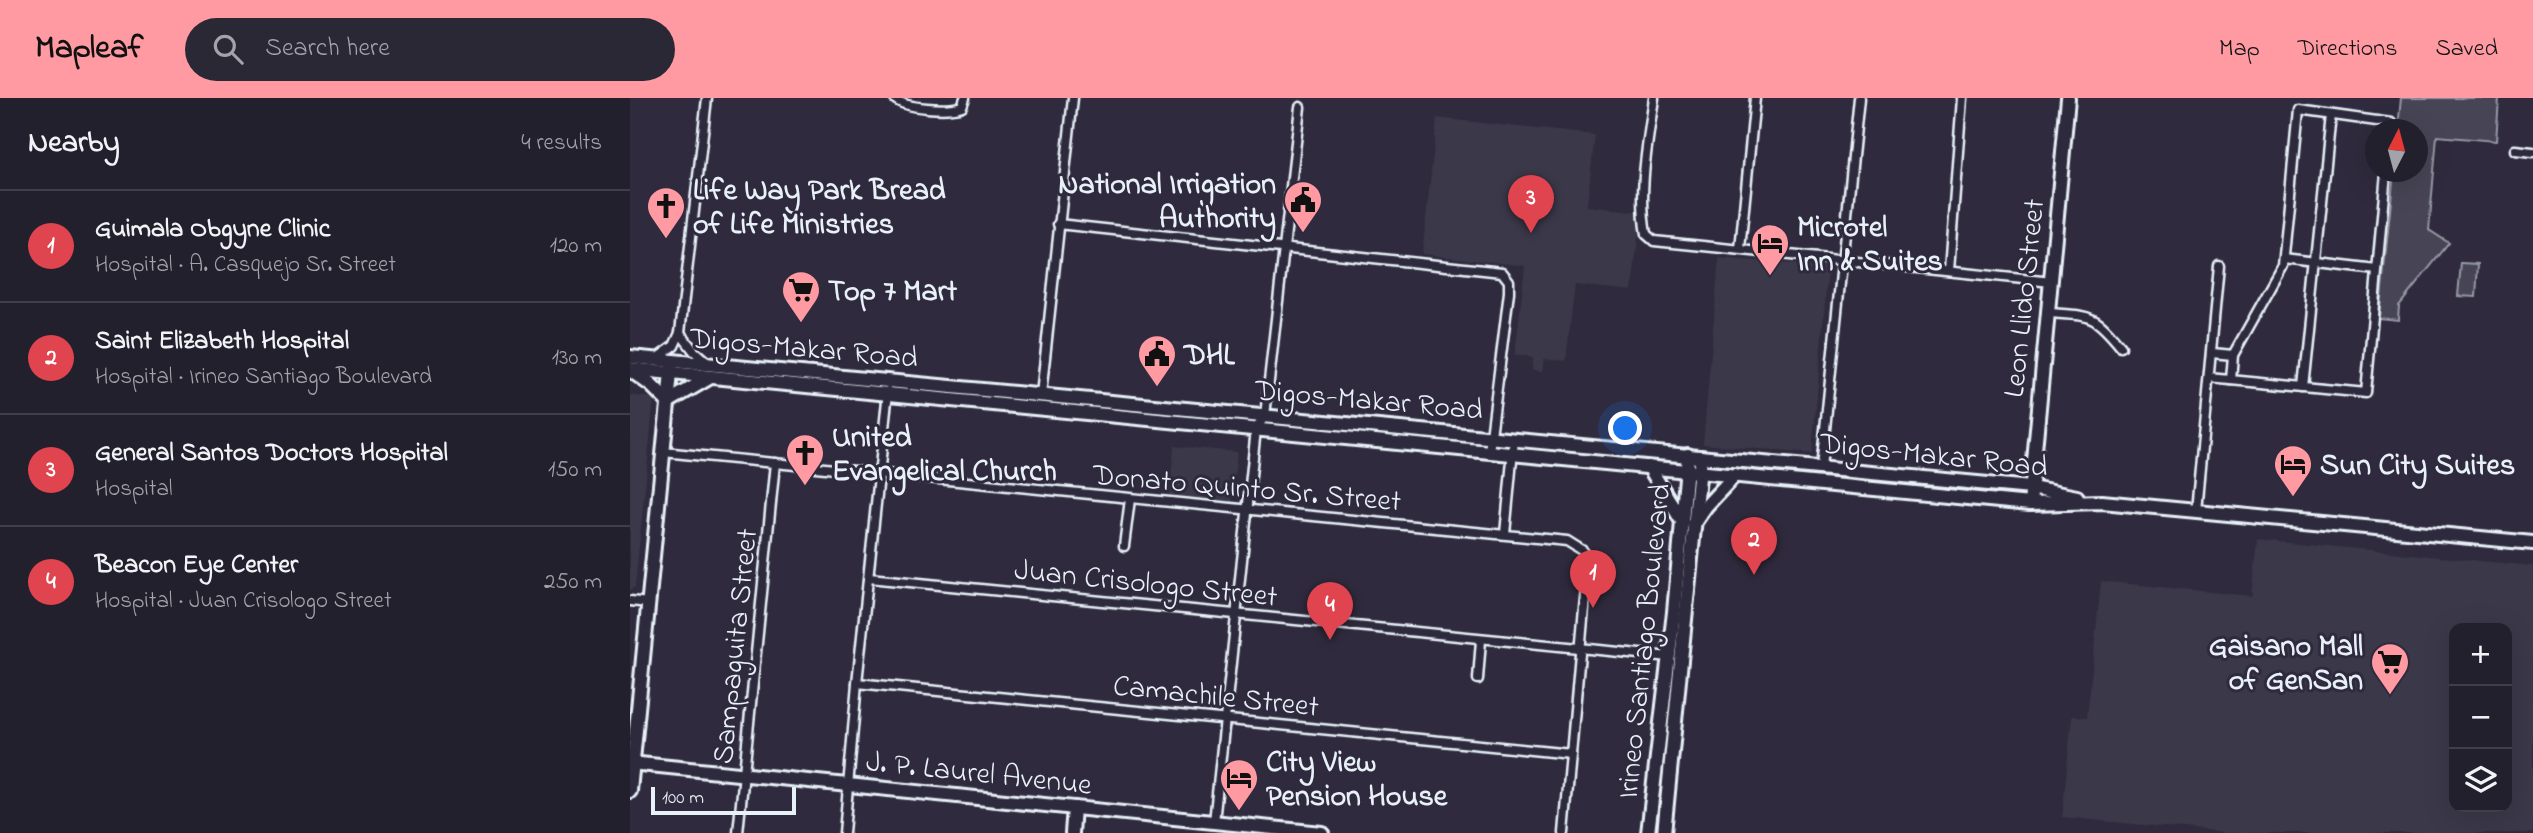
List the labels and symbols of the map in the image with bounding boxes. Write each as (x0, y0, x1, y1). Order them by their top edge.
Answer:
north arrow (2365, 119, 2428, 182)
place label: National Irrigation Authority (1058, 164, 1276, 242)
place label: Life Way Park Bread of Life Ministries (693, 170, 946, 248)
pin: 3 (1508, 175, 1554, 233)
public building icon: National Irrigation Authority (1282, 179, 1324, 234)
church icon: Life Way Park Bread of Life Ministries (645, 185, 687, 240)
street label: Leon Llido Street (1994, 197, 2058, 400)
place label: Microtel Inn & Suites (1797, 207, 1943, 285)
hotel icon: Microtel Inn & Suites (1749, 222, 1791, 277)
supermarket icon: Top 7 Mart (780, 269, 822, 324)
place label: Top 7 Mart (828, 271, 958, 315)
street label: Digos-Makar Road (687, 318, 920, 382)
public building icon: DHL (1136, 333, 1178, 388)
place label: DHL (1182, 335, 1235, 379)
street label: Digos-Makar Road (1252, 370, 1485, 434)
your location (1608, 411, 1642, 445)
place label: United Evangelical Church (832, 417, 1057, 496)
street label: Digos-Makar Road (1817, 423, 2050, 491)
church icon: United Evangelical Church (784, 432, 826, 487)
hotel icon: Sun City Suites (2272, 443, 2314, 498)
place label: Sun City Suites (2320, 445, 2515, 489)
street label: Donato Quinto Sr. Street (1090, 455, 1403, 525)
street label: Irineo Santiago Boulevard (1608, 481, 1684, 801)
pin: 2 (1731, 517, 1777, 575)
street label: Sampaguita Street (703, 526, 771, 766)
street label: Juan Crisologo Street (1012, 549, 1279, 621)
pin: 1 (1570, 550, 1616, 608)
pin: 4 (1307, 582, 1353, 640)
place label: Gaisano Mall of GenSan (2209, 626, 2363, 704)
supermarket icon: Gaisano Mall of GenSan (2369, 641, 2411, 696)
street label: Camachile Street (1111, 665, 1321, 731)
street label: J. P. Laurel Avenue (864, 741, 1094, 809)
place label: City View Pension House (1266, 742, 1449, 820)
hotel icon: City View Pension House (1218, 757, 1260, 812)
scale bar (651, 784, 796, 816)

